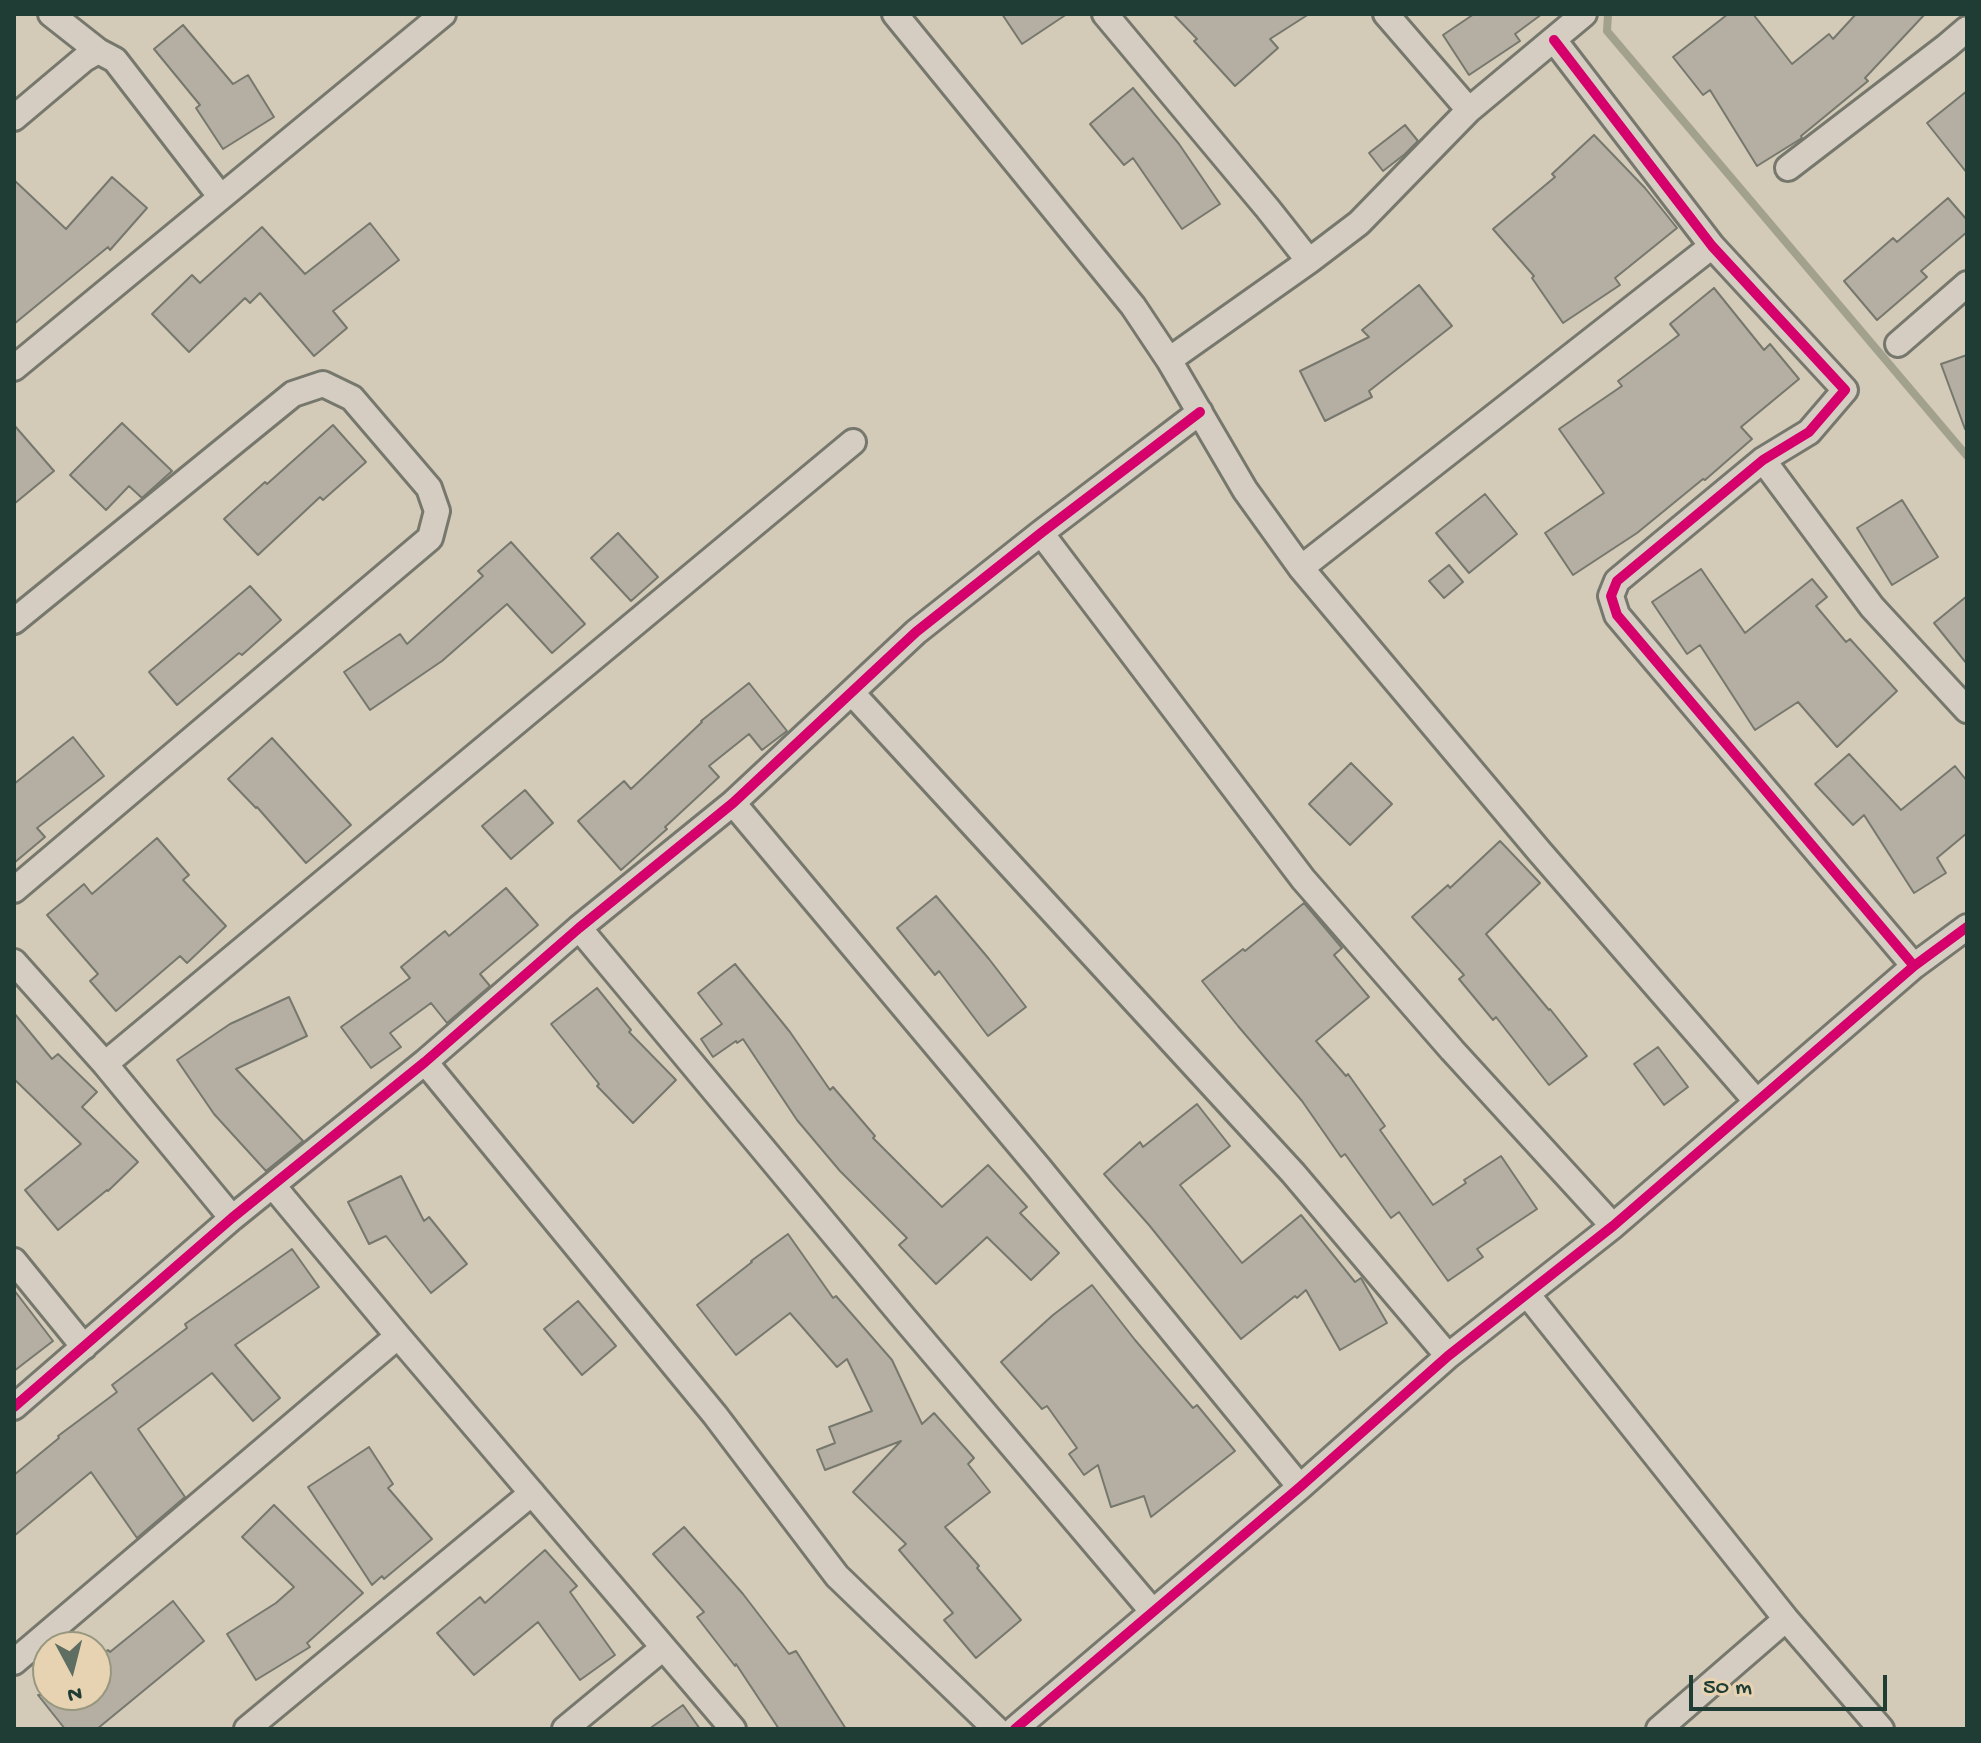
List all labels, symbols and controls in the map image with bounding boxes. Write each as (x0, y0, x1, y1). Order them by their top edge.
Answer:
north arrow (32, 1631, 112, 1711)
scale bar (1693, 1659, 1891, 1709)
text: 50 m (1703, 1674, 1752, 1703)
text: N (66, 1679, 83, 1707)

